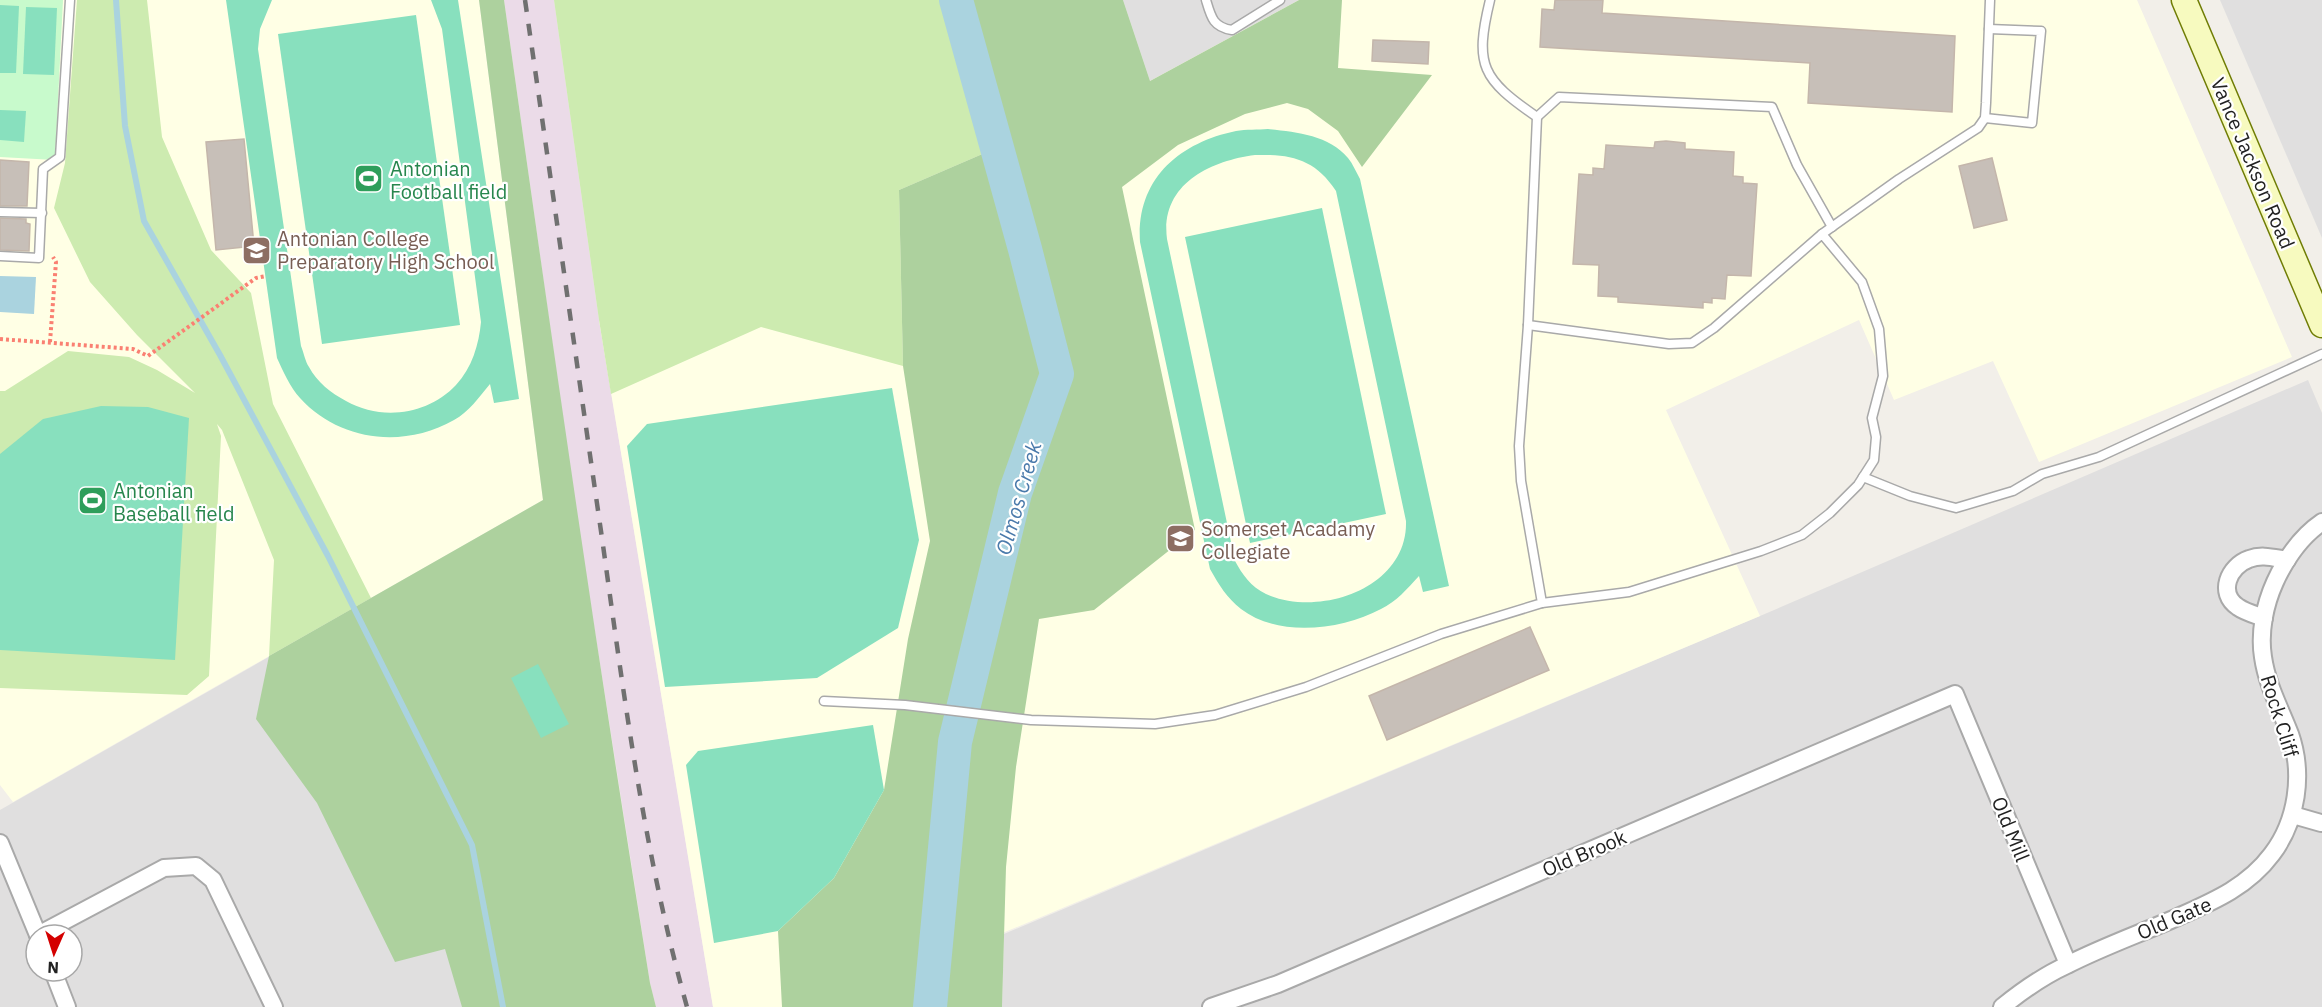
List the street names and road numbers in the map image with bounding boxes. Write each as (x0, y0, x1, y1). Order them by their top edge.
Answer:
street label: Vance Jackson Road (2205, 73, 2301, 253)
street label: Rock Cliff (2255, 671, 2305, 761)
street label: Old Mill (1986, 792, 2036, 866)
street label: Old Brook (1538, 823, 1631, 883)
street label: Old Gate (2133, 890, 2215, 946)

